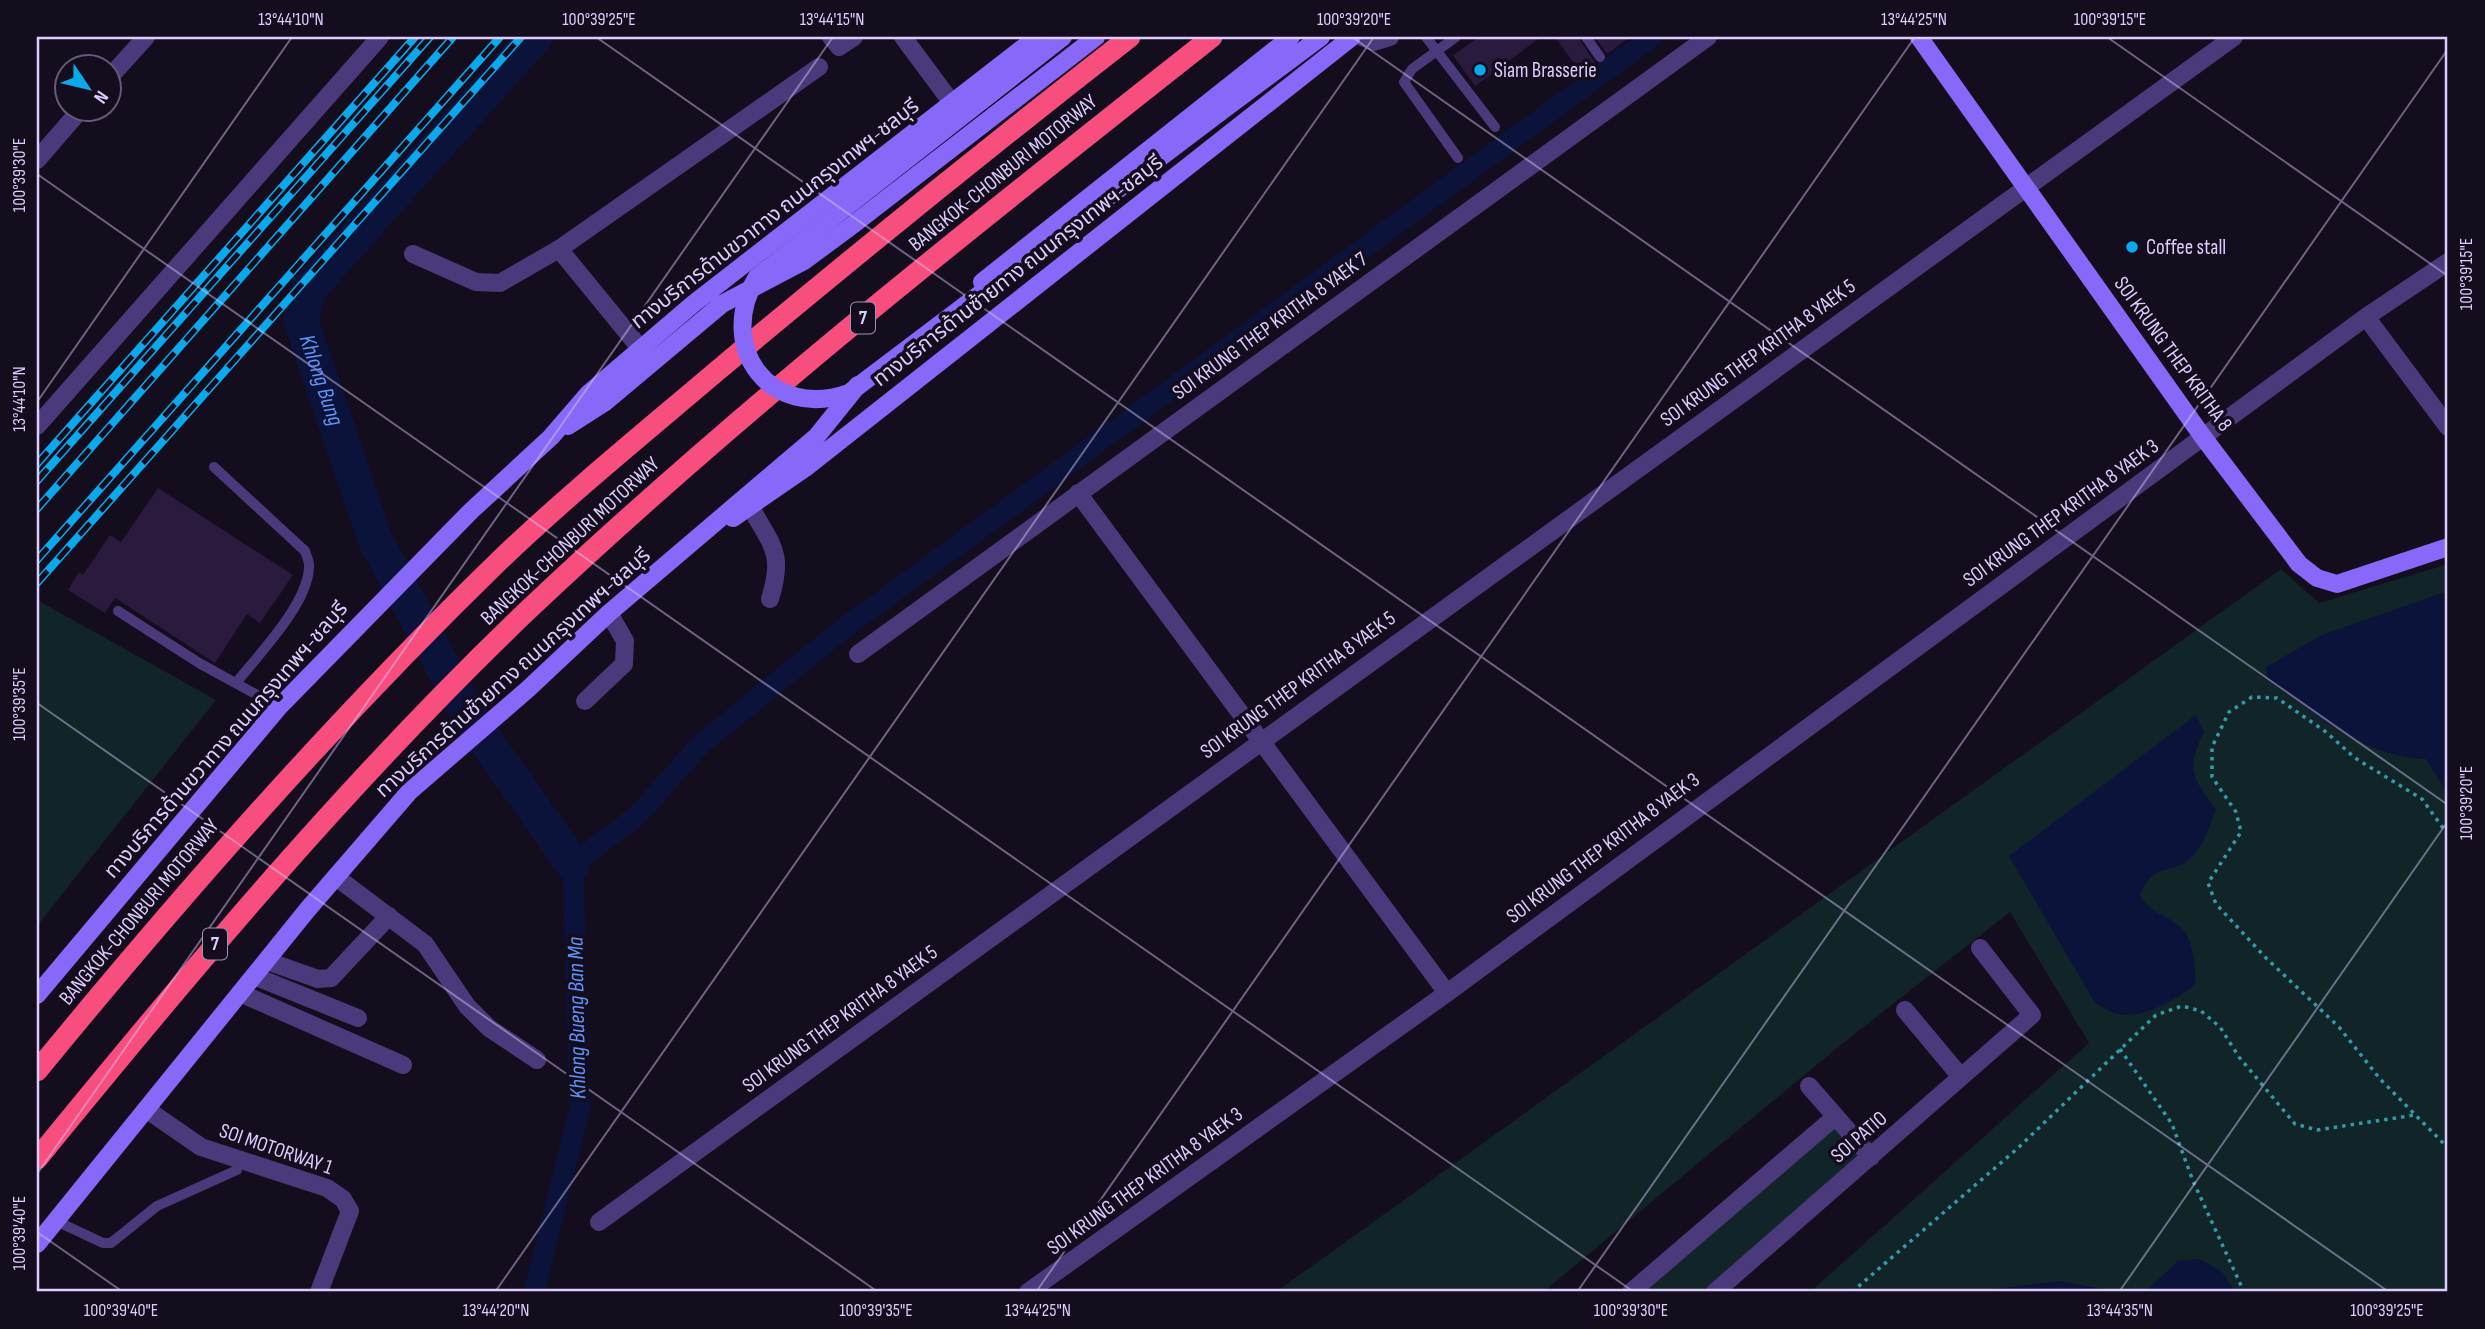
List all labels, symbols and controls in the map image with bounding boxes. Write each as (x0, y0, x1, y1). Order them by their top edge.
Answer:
text: 13°44'10"N (258, 9, 324, 30)
text: 100°39'25"E (562, 9, 636, 30)
text: 13°44'15"N (800, 9, 864, 30)
text: 100°39'20"E (1317, 9, 1391, 30)
text: 13°44'25"N (1881, 9, 1947, 30)
text: 100°39'15"E (2074, 9, 2146, 30)
north arrow (52, 52, 122, 122)
place label: Siam Brasserie (1494, 58, 1597, 83)
marker: Siam Brasserie (1472, 62, 1488, 78)
text: N (88, 86, 113, 108)
street label: BANGKOK-CHONBURI MOTORWAY (904, 89, 1102, 257)
street label: ทางบริการด้านขวาทาง ถนนกรุงเทพฯ-ชลบุรี (626, 94, 924, 334)
text: 100°39'30"E (9, 138, 30, 212)
street label: ทางบริการด้านซ้ายทาง ถนนกรุงเทพฯ-ชลบุรี (868, 150, 1168, 392)
place label: Coffee stall (2146, 235, 2226, 260)
text: 100°39'15"E (2456, 238, 2477, 310)
marker: Coffee stall (2124, 239, 2140, 255)
street label: SOI KRUNG THEP KRITHA 8 YAEK 7 (1168, 246, 1373, 405)
street label: SOI KRUNG THEP KRITHA 8 (2109, 272, 2237, 436)
street label: SOI KRUNG THEP KRITHA 8 YAEK 5 (1656, 274, 1860, 432)
road number: 7 (851, 302, 875, 334)
water label: Khlong Bung (293, 331, 350, 430)
text: 13°44'10"N (9, 366, 30, 432)
street label: SOI KRUNG THEP KRITHA 8 YAEK 3 (1958, 434, 2164, 592)
street label: BANGKOK-CHONBURI MOTORWAY (476, 452, 665, 630)
street label: ทางบริการด้านซ้ายทาง ถนนกรุงเทพฯ-ชลบุรี (370, 543, 656, 803)
street label: ทางบริการด้านขวาทาง ถนนกรุงเทพฯ-ชลบุรี (99, 596, 353, 884)
street label: SOI KRUNG THEP KRITHA 8 YAEK 5 (1196, 606, 1400, 764)
text: 100°39'35"E (9, 667, 30, 741)
text: 100°39'20"E (2456, 766, 2477, 840)
street label: SOI KRUNG THEP KRITHA 8 YAEK 3 (1501, 767, 1705, 929)
street label: BANGKOK-CHONBURI MOTORWAY (54, 814, 224, 1010)
road number: 7 (203, 928, 227, 960)
water label: Khlong Bueng Ban Ma (562, 936, 592, 1099)
street label: SOI KRUNG THEP KRITHA 8 YAEK 5 (738, 940, 942, 1098)
street label: SOI KRUNG THEP KRITHA 8 YAEK 3 (1042, 1102, 1248, 1260)
street label: SOI PATIO (1826, 1106, 1892, 1168)
street label: SOI MOTORWAY 1 (216, 1118, 337, 1180)
text: 100°39'40"E (9, 1196, 30, 1270)
text: 100°39'40"E (84, 1300, 158, 1321)
text: 13°44'20"N (463, 1300, 529, 1321)
text: 100°39'35"E (839, 1300, 913, 1321)
text: 13°44'25"N (1005, 1300, 1071, 1321)
text: 100°39'30"E (1594, 1300, 1668, 1321)
text: 13°44'35"N (2087, 1300, 2153, 1321)
text: 100°39'25"E (2350, 1300, 2424, 1321)

